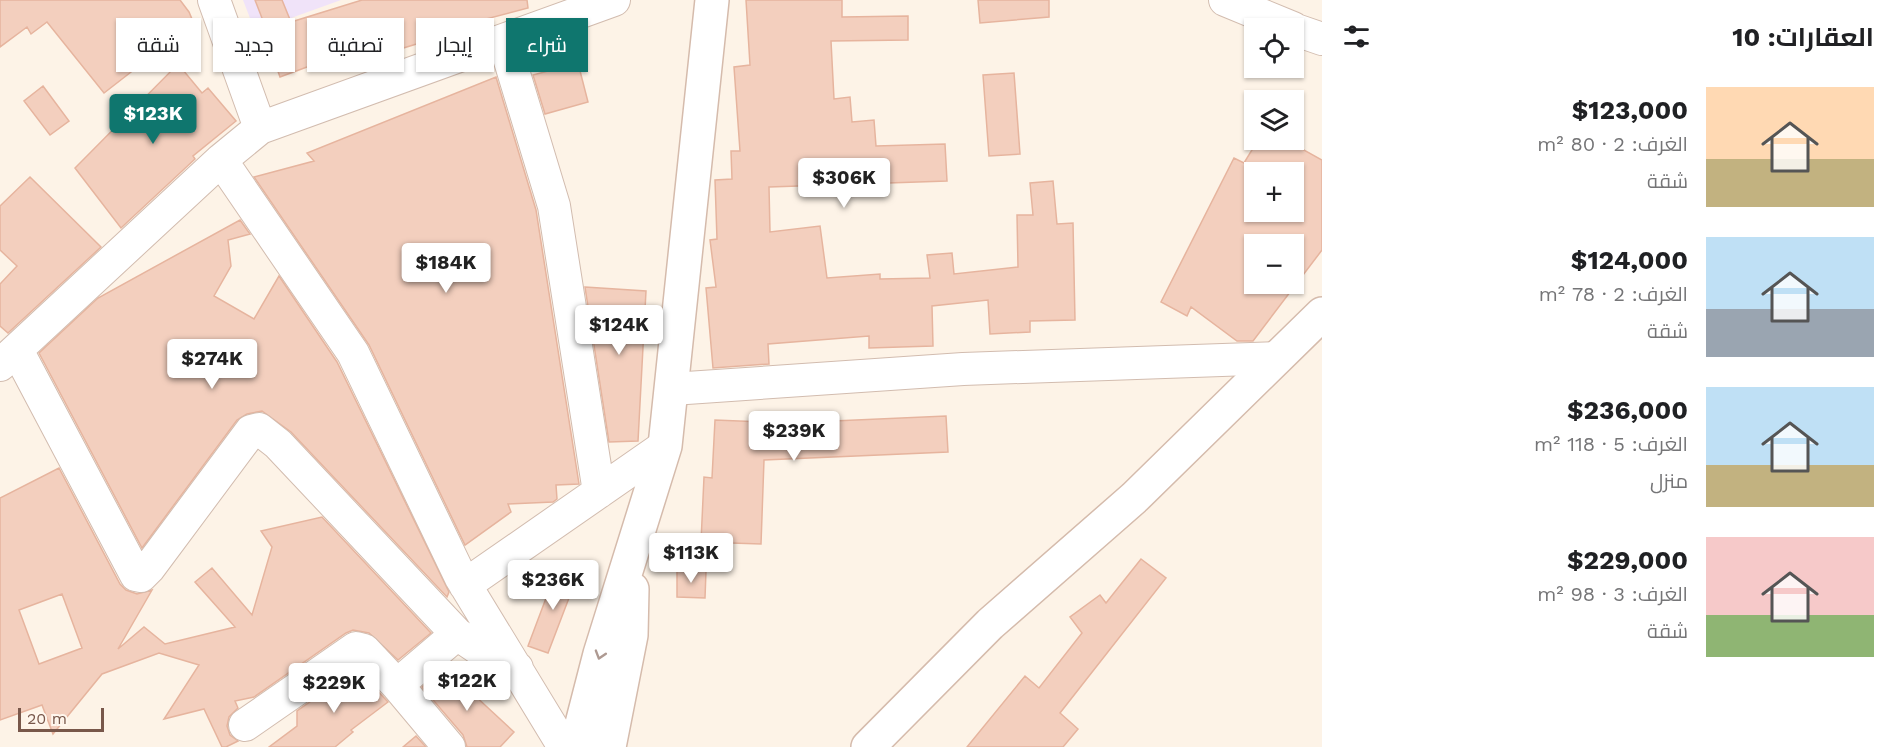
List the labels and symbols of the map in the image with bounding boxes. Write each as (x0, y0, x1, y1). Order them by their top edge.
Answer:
pin: $123K (111, 94, 195, 145)
pin: $306K (802, 158, 886, 209)
pin: $184K (404, 243, 488, 294)
pin: $124K (577, 305, 661, 356)
pin: $274K (170, 339, 254, 390)
pin: $239K (752, 411, 836, 462)
pin: $113K (649, 533, 733, 584)
pin: $236K (511, 560, 595, 611)
one-way arrow (595, 649, 607, 660)
pin: $122K (425, 661, 509, 712)
pin: $229K (292, 663, 376, 714)
scale bar (18, 705, 104, 732)

